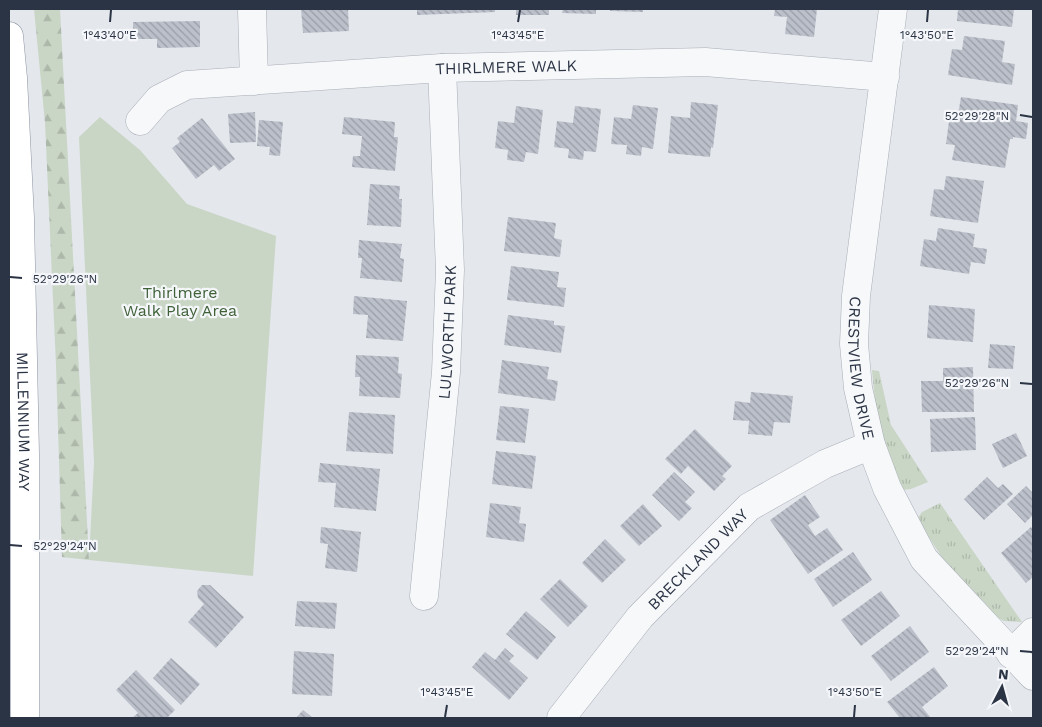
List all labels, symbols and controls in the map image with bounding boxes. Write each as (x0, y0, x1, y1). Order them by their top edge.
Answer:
text: 1°43'40"E (83, 28, 137, 42)
text: 1°43'45"E (492, 28, 545, 42)
text: 1°43'50"E (900, 28, 954, 42)
street label: THIRLMERE WALK (435, 55, 578, 78)
text: 52°29'28"N (945, 109, 1009, 123)
street label: LULWORTH PARK (434, 264, 460, 400)
text: 52°29'26"N (33, 272, 97, 286)
park label: Thirlmere Walk Play Area (123, 283, 237, 320)
street label: CRESTVIEW DRIVE (844, 296, 879, 442)
street label: MILLENNIUM WAY (13, 352, 34, 491)
text: 52°29'26"N (945, 376, 1009, 390)
street label: BRECKLAND WAY (643, 504, 752, 613)
text: 52°29'24"N (33, 539, 97, 553)
text: 52°29'24"N (945, 644, 1009, 658)
north arrow (977, 662, 1027, 712)
text: N (997, 666, 1009, 683)
text: 1°43'45"E (421, 685, 474, 699)
text: 1°43'50"E (828, 685, 882, 699)

